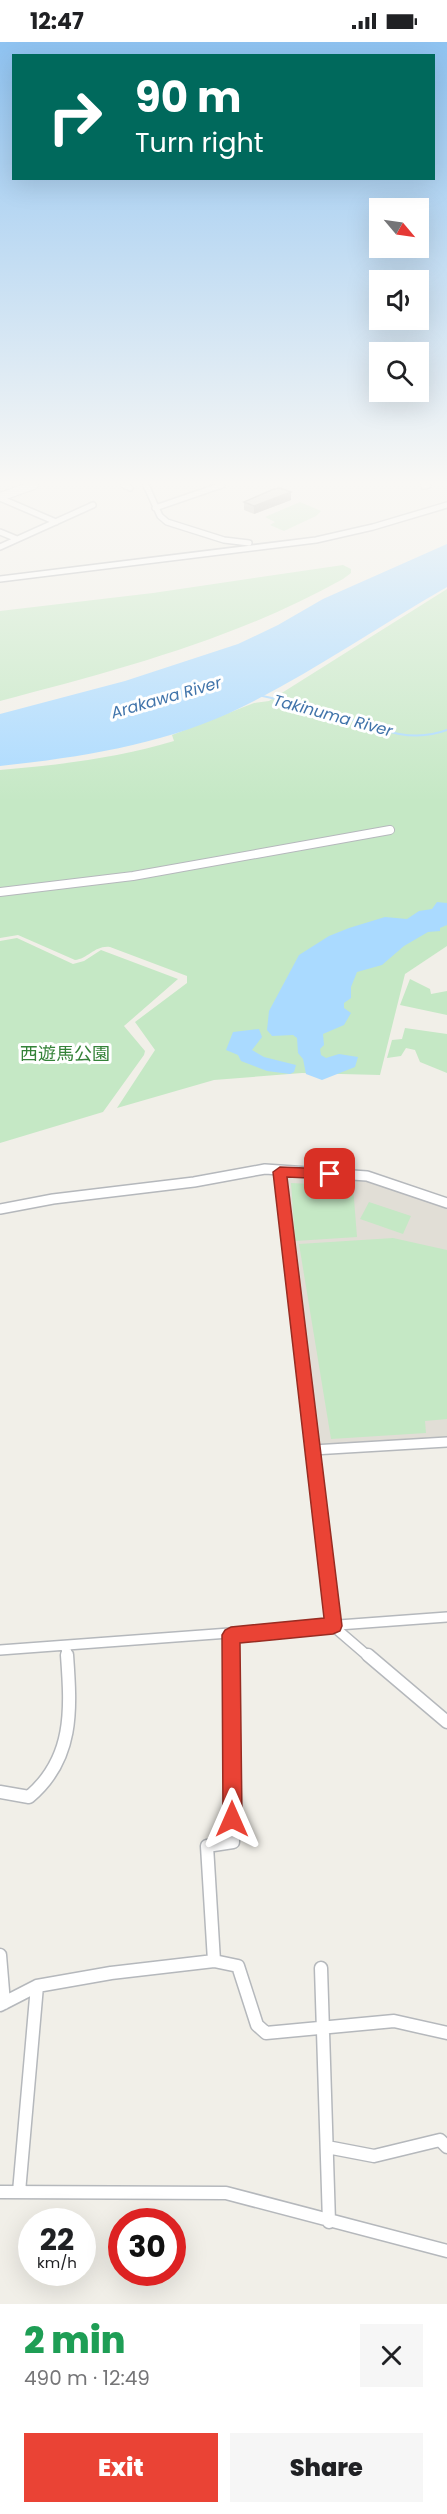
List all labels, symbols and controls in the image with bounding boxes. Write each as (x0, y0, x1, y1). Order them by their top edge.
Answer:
text: 12:47 (30, 6, 84, 37)
text: 90 m (135, 68, 242, 127)
icon: right (36, 78, 114, 156)
text: Turn right (135, 124, 264, 161)
north arrow (369, 198, 429, 258)
map controls (369, 198, 429, 402)
button: sound (369, 270, 429, 330)
button: search (369, 342, 429, 402)
water label: Arakawa River (107, 670, 225, 725)
water label: Takinuma River (271, 688, 396, 743)
park label: 西遊馬公園 (20, 1041, 110, 1066)
pin (304, 1148, 355, 1199)
icon: arrive (313, 1157, 346, 1190)
position arrow (200, 1787, 264, 1851)
speed limit sign: 30 (108, 2208, 186, 2286)
text: 22 (40, 2218, 74, 2261)
text: km/h (37, 2252, 77, 2273)
text: 2 min (24, 2315, 126, 2366)
button: close (360, 2324, 423, 2387)
text: 490 m · 12:49 (24, 2364, 150, 2392)
button: Exit (24, 2433, 218, 2502)
button: Share (230, 2433, 423, 2502)

